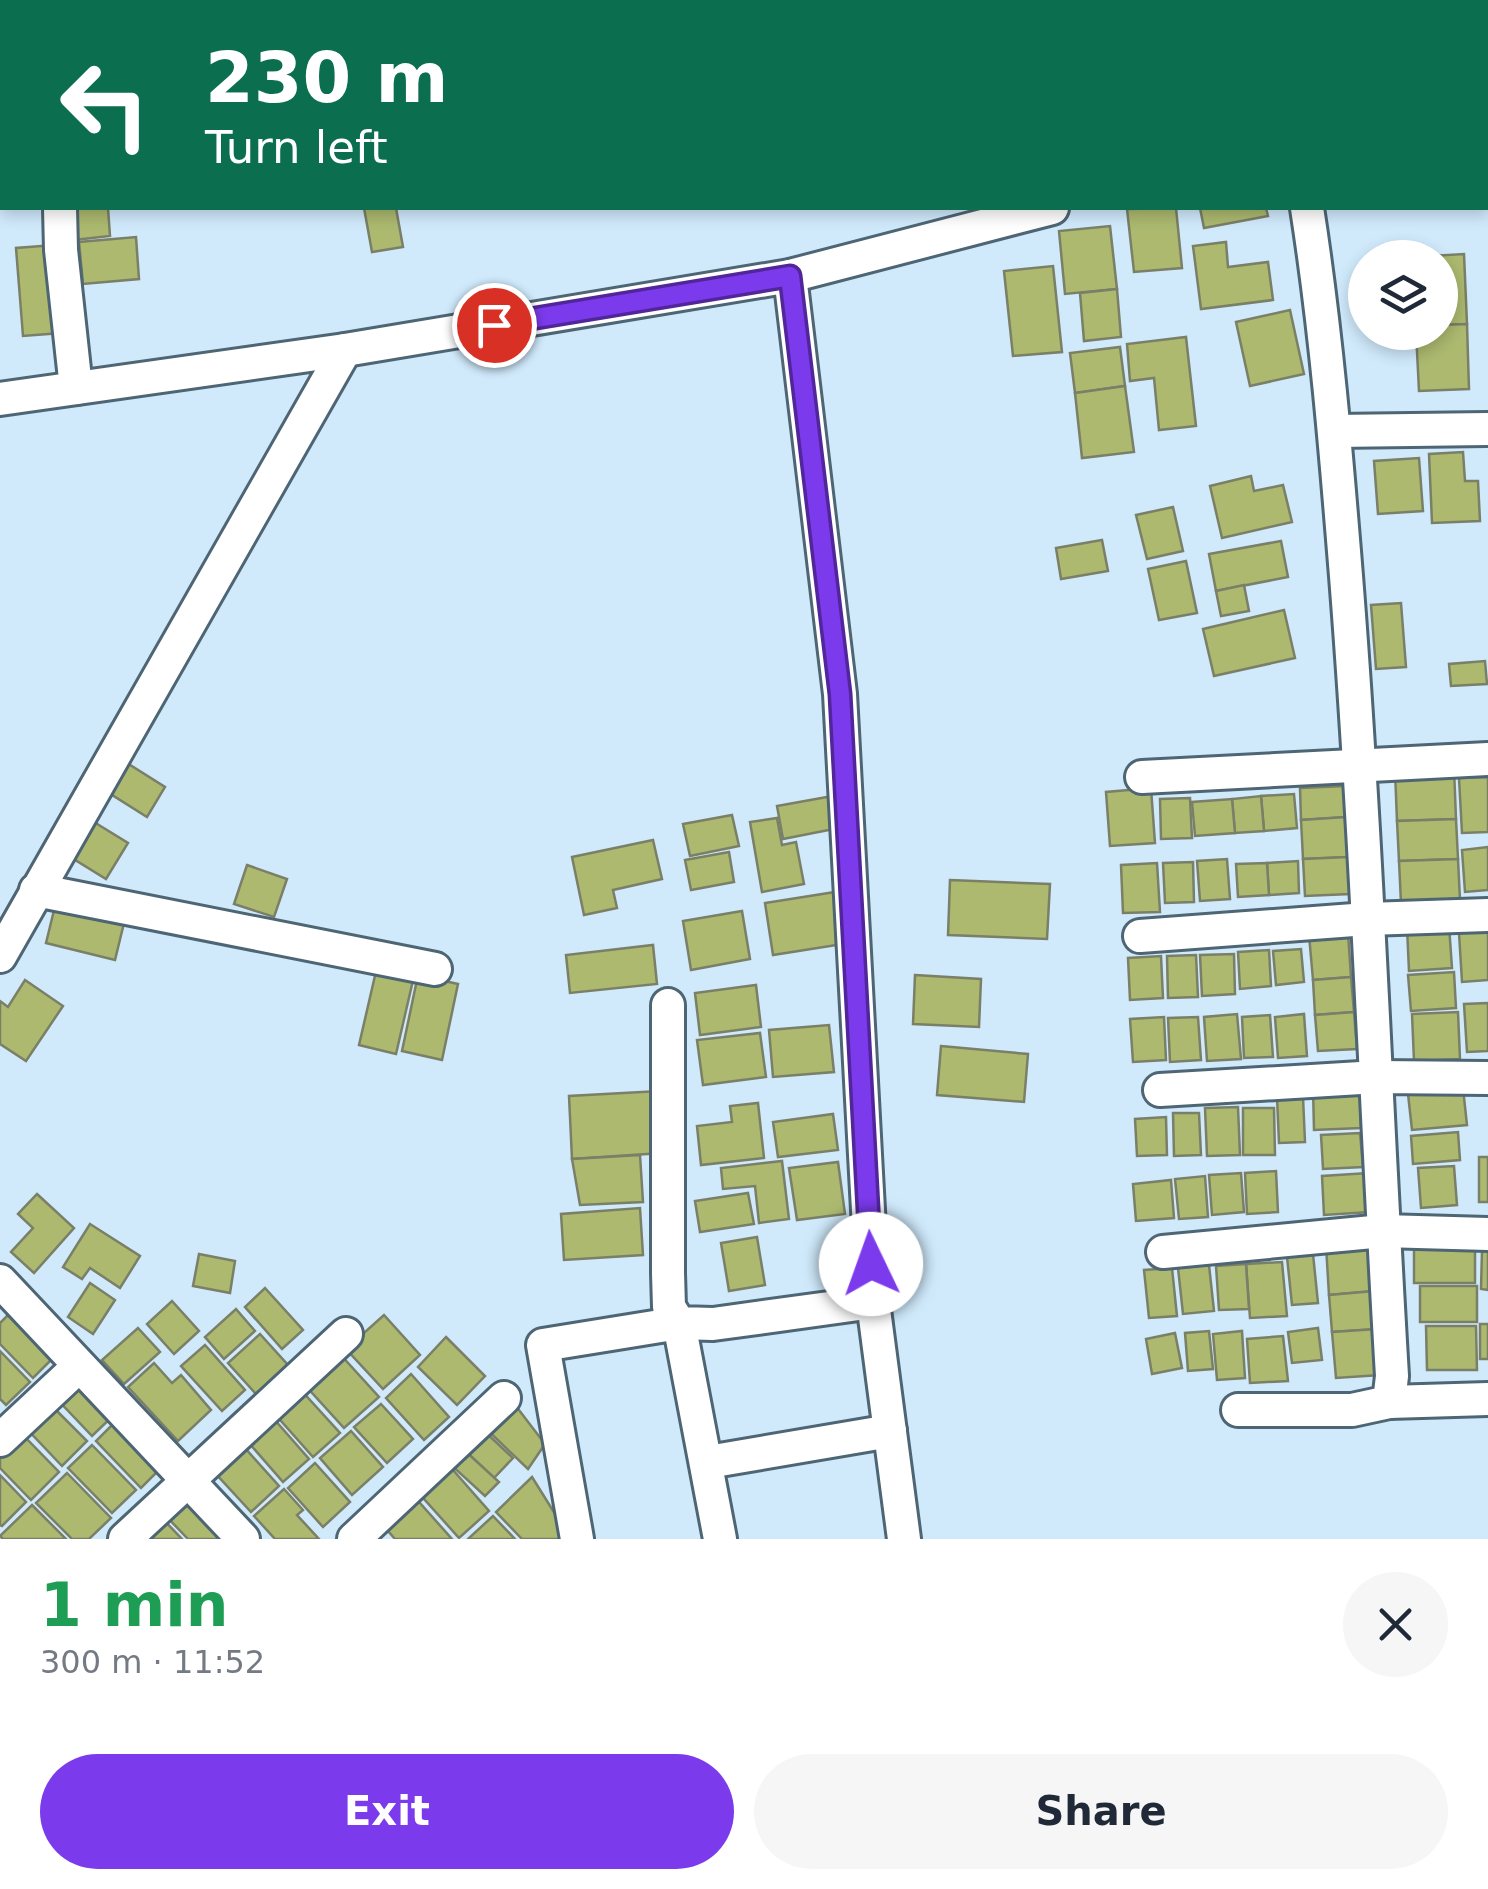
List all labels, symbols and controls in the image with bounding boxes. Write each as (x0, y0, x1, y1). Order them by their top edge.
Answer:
text: 230 m (205, 37, 448, 119)
icon: left (40, 40, 170, 170)
text: Turn left (205, 121, 388, 174)
map controls (1348, 240, 1458, 350)
button: layers (1348, 240, 1458, 350)
pin (452, 283, 537, 368)
icon: arrive (467, 298, 522, 353)
position arrow (819, 1212, 923, 1316)
text: 1 min (40, 1570, 228, 1640)
button: close (1343, 1572, 1448, 1677)
text: 300 m · 11:52 (40, 1643, 265, 1681)
button: Exit (40, 1754, 734, 1869)
button: Share (754, 1754, 1448, 1869)

